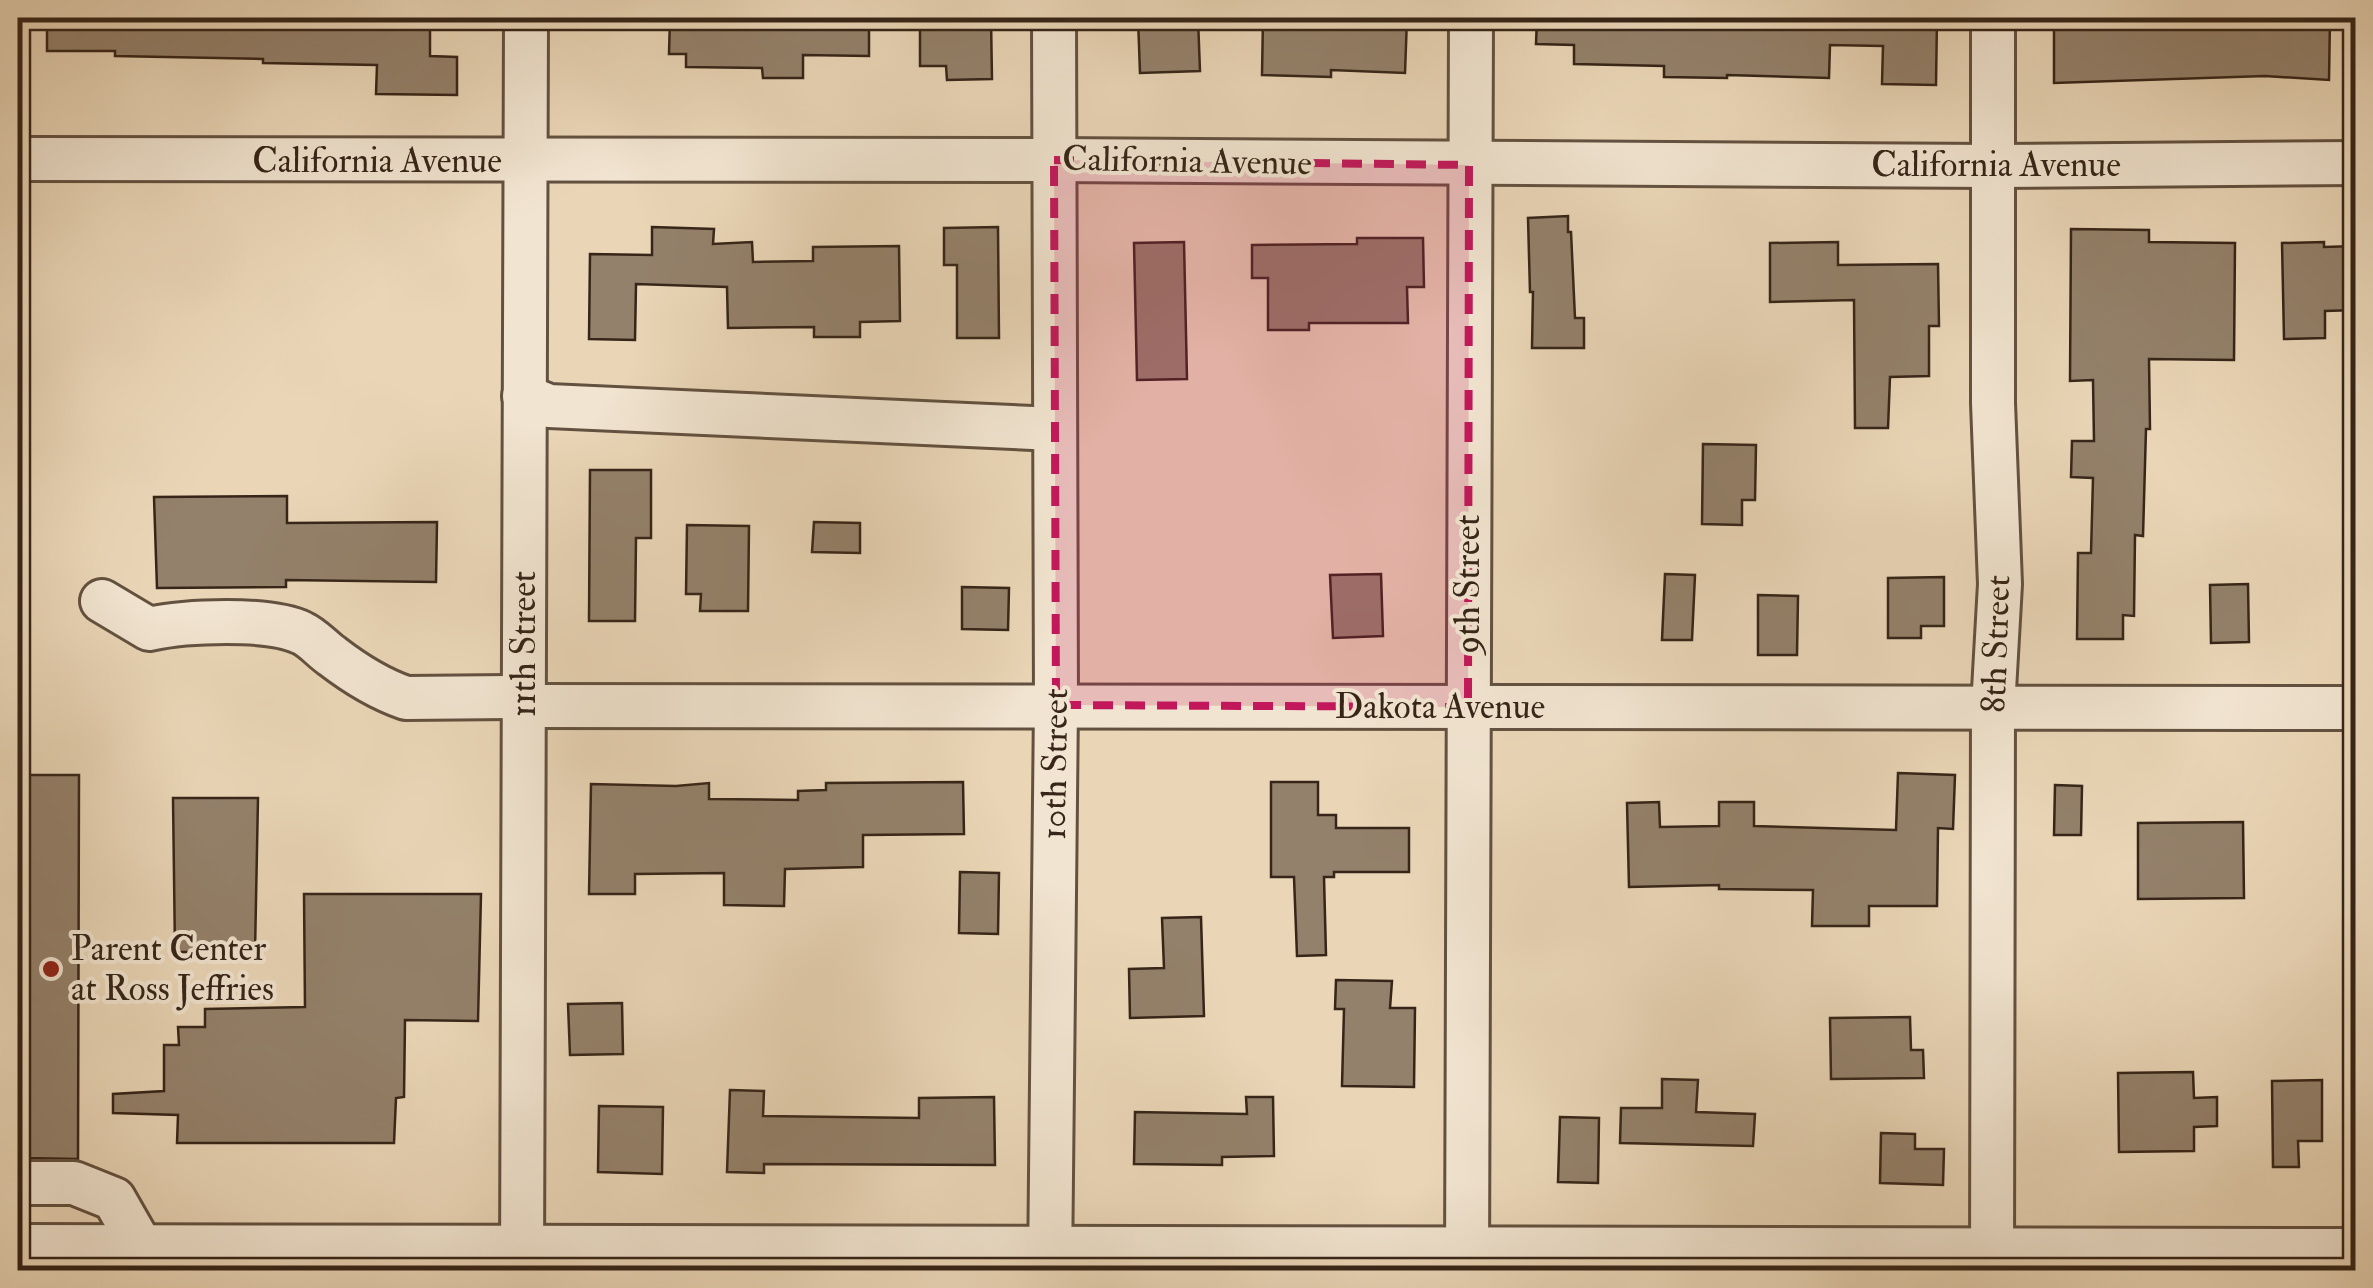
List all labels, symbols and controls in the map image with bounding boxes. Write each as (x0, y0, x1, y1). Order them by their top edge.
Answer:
street label: California Avenue (1062, 137, 1312, 185)
street label: California Avenue (252, 139, 502, 183)
street label: California Avenue (1871, 143, 2121, 187)
street label: 9th Street (1446, 514, 1490, 657)
street label: 11th Street (502, 571, 546, 717)
street label: 8th Street (1972, 574, 2020, 714)
street label: Dakota Avenue (1335, 685, 1545, 729)
street label: 10th Street (1032, 688, 1078, 840)
place label: Parent Center at Ross Jeffries (71, 927, 274, 1011)
marker: Parent Center at Ross Jeffries (40, 958, 62, 980)

